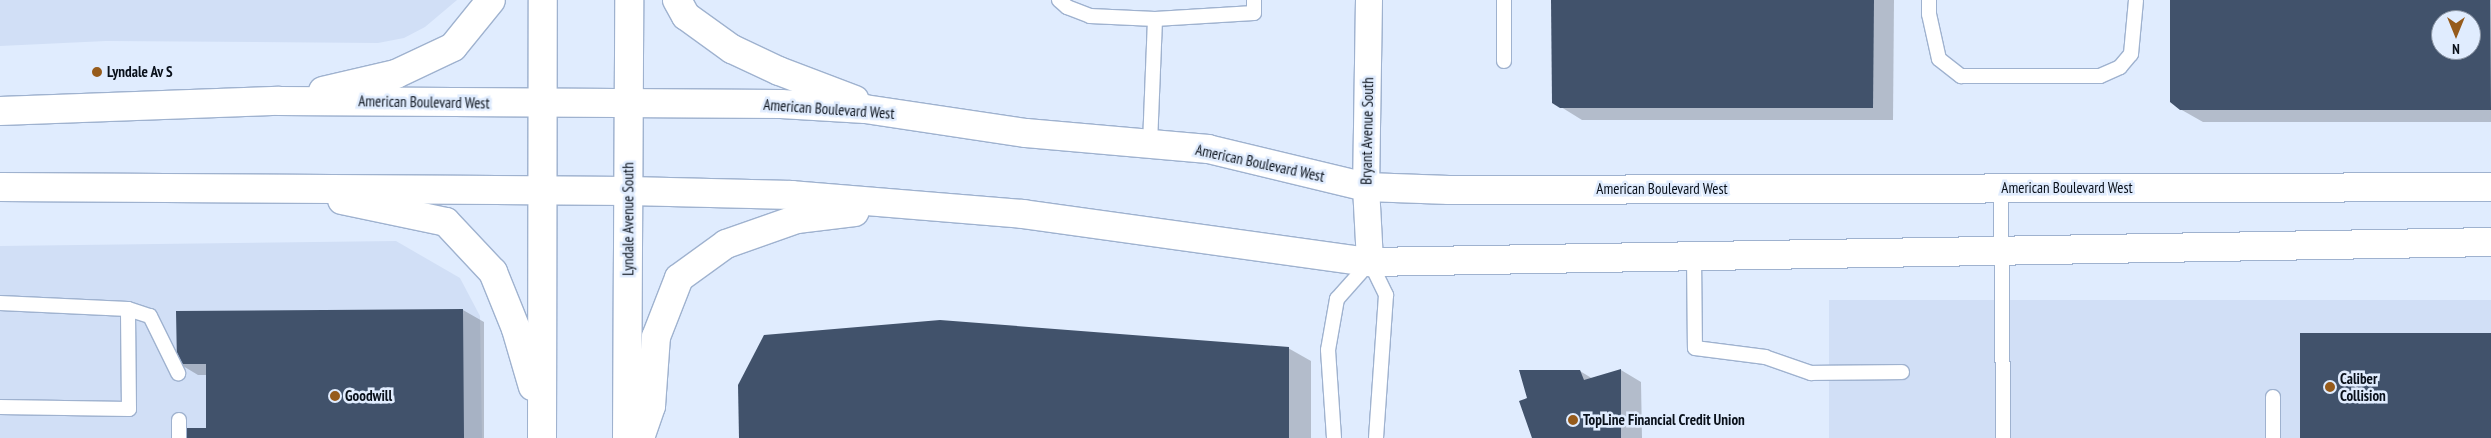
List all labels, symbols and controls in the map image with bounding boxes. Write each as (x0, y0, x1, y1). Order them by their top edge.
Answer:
north arrow (2431, 10, 2481, 60)
text: N (2452, 40, 2460, 58)
place label: Lyndale Av S (107, 63, 174, 81)
marker: Lyndale Av S (91, 66, 103, 78)
street label: Bryant Avenue South (1357, 77, 1377, 185)
street label: American Boulevard West (358, 92, 490, 112)
street label: American Boulevard West (763, 95, 895, 123)
street label: American Boulevard West (1194, 141, 1326, 185)
street label: Lyndale Avenue South (619, 162, 637, 276)
street label: American Boulevard West (2001, 179, 2133, 197)
street label: American Boulevard West (1596, 180, 1728, 198)
place label: Caliber Collision (2340, 369, 2386, 404)
marker: Caliber Collision (2324, 381, 2336, 393)
place label: Goodwill (345, 387, 392, 405)
marker: Goodwill (329, 390, 341, 402)
place label: TopLine Financial Credit Union (1583, 411, 1745, 429)
marker: TopLine Financial Credit Union (1567, 414, 1579, 426)

